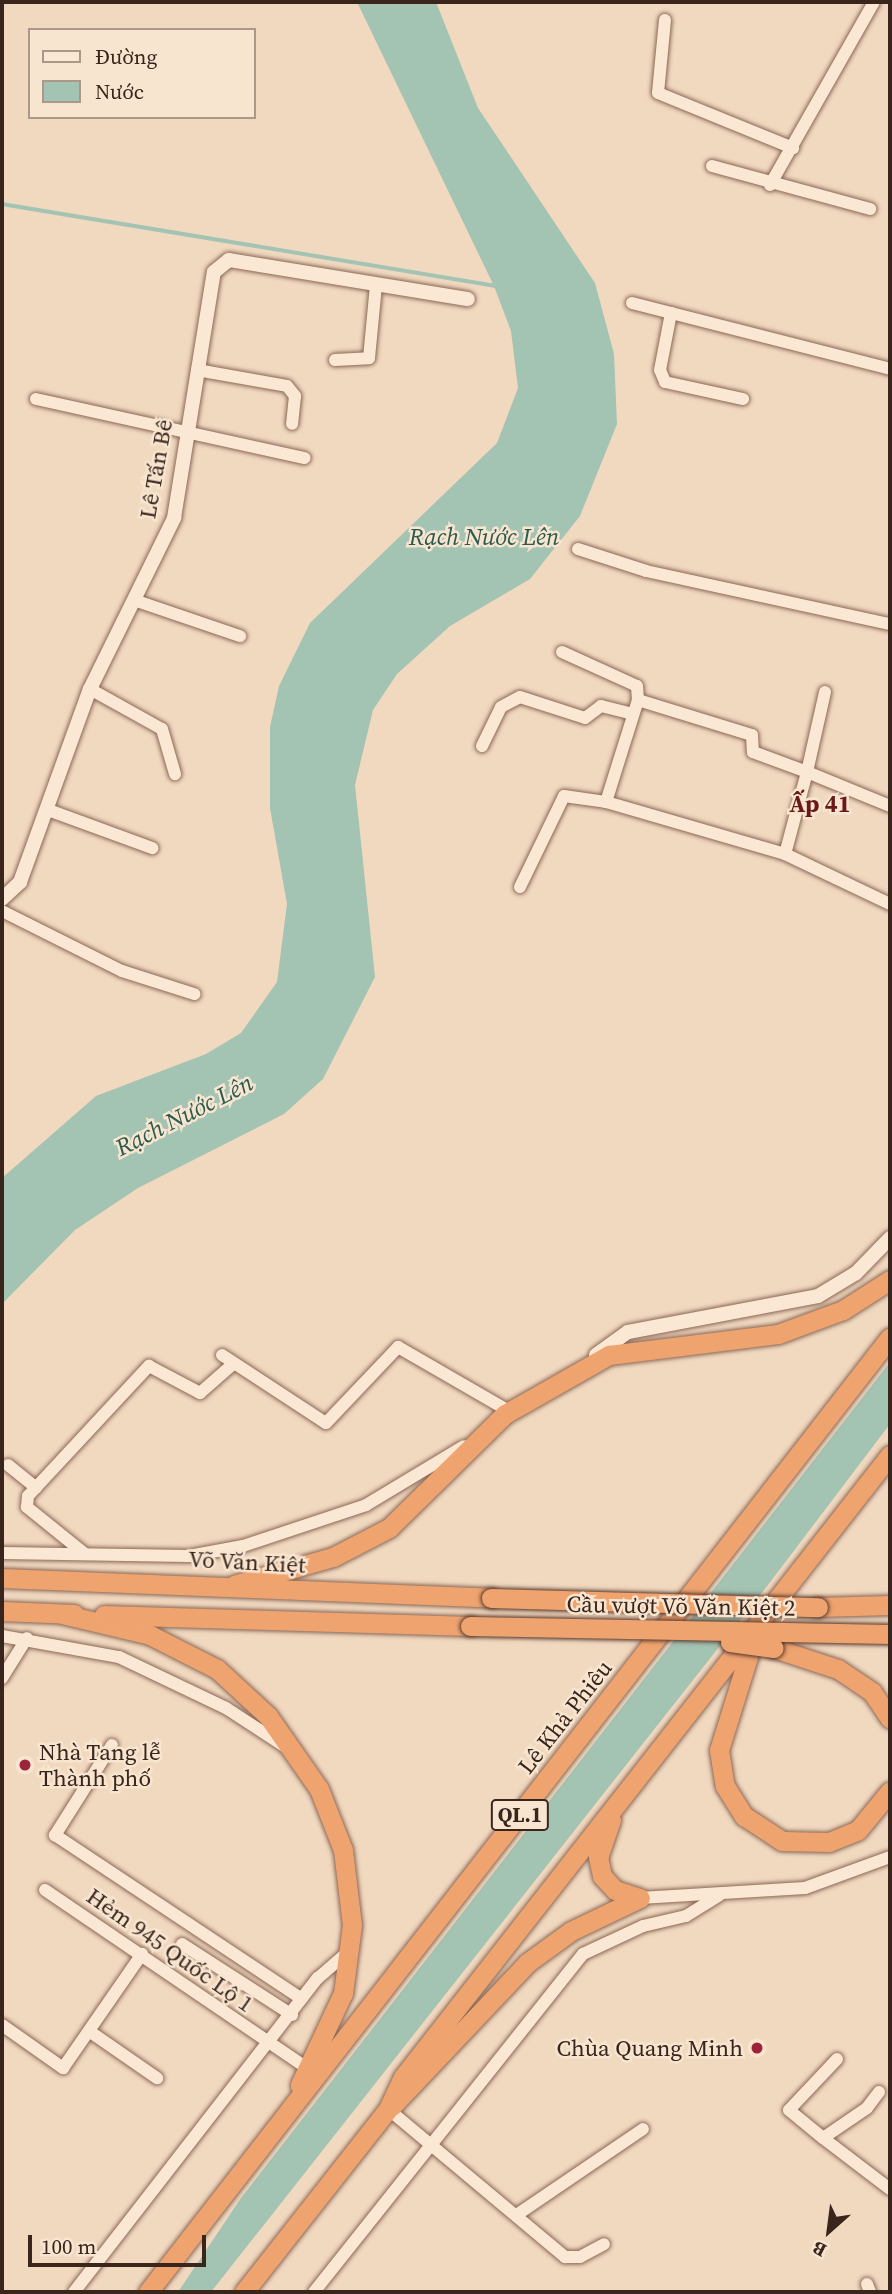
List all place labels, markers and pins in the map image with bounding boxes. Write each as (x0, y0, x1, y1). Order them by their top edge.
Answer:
place label: Nhà Tang lễ Thành phố (39, 1738, 161, 1792)
marker: Nhà Tang lễ Thành phố (17, 1757, 33, 1773)
place label: Chùa Quang Minh (556, 2034, 743, 2062)
marker: Chùa Quang Minh (749, 2040, 765, 2056)

